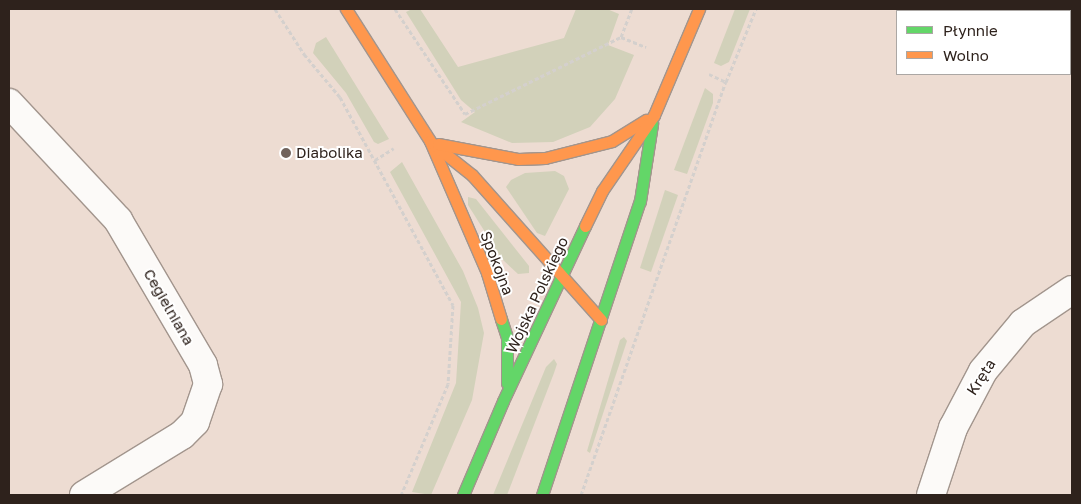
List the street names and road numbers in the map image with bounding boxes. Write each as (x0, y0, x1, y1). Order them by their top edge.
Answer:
street label: Spokojna (477, 229, 517, 297)
street label: Wojska Polskiego (502, 234, 572, 356)
street label: Cegielniana (140, 266, 198, 348)
street label: Kręta (963, 356, 999, 398)

